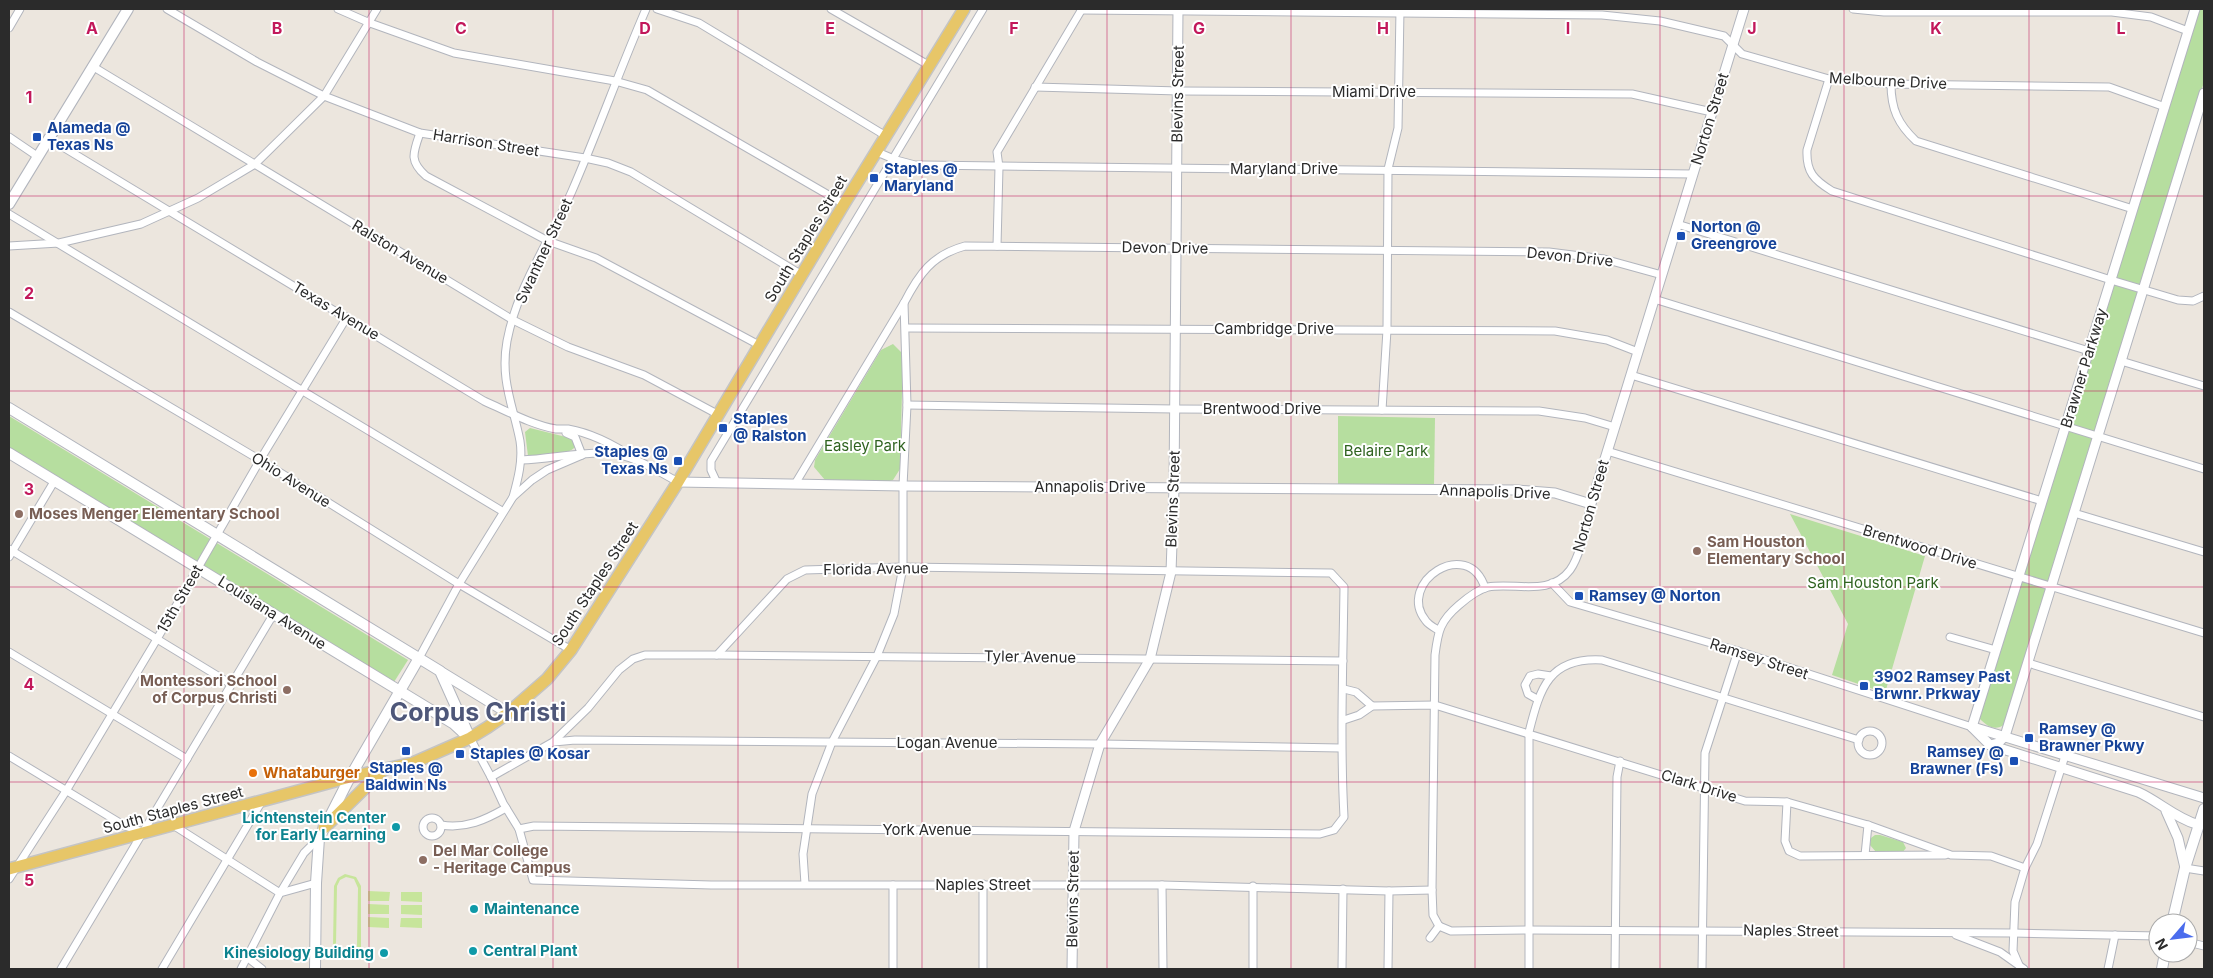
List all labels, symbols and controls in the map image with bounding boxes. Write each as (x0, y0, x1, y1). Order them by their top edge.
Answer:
text: A (86, 18, 98, 38)
text: B (272, 18, 282, 38)
text: C (455, 18, 467, 38)
text: D (639, 18, 651, 38)
text: E (825, 18, 835, 38)
text: F (1009, 18, 1019, 38)
text: G (1193, 18, 1205, 38)
text: H (1377, 18, 1389, 38)
text: I (1566, 18, 1570, 38)
text: J (1747, 18, 1757, 38)
text: K (1930, 18, 1942, 38)
text: L (2116, 18, 2126, 38)
street label: Blevins Street (1167, 45, 1188, 143)
street label: Melbourne Drive (1829, 68, 1947, 93)
street label: Norton Street (1686, 70, 1733, 167)
street label: Miami Drive (1332, 82, 1416, 101)
text: 1 (26, 87, 32, 107)
place label: Alameda @ Texas Ns (47, 118, 131, 154)
street label: Harrison Street (432, 125, 541, 160)
marker: Alameda @ Texas Ns (31, 131, 43, 143)
place label: Staples @ Maryland (884, 159, 958, 195)
street label: Maryland Drive (1230, 159, 1338, 178)
street label: South Staples Street (760, 172, 851, 306)
marker: Staples @ Maryland (868, 172, 880, 184)
street label: Swantner Street (511, 195, 576, 306)
street label: Ralston Avenue (349, 215, 452, 288)
place label: Norton @ Greengrove (1691, 217, 1777, 253)
marker: Norton @ Greengrove (1675, 230, 1687, 242)
street label: Devon Drive (1121, 237, 1209, 258)
street label: Devon Drive (1526, 243, 1614, 270)
street label: Texas Avenue (289, 277, 383, 344)
text: 2 (24, 283, 34, 303)
street label: Brawner Parkway (2056, 305, 2111, 430)
street label: Cambridge Drive (1214, 319, 1334, 338)
street label: Brentwood Drive (1203, 399, 1321, 418)
place label: Staples @ Ralston (733, 409, 807, 445)
marker: Staples @ Ralston (717, 422, 729, 434)
park label: Easley Park (824, 436, 907, 455)
park label: Belaire Park (1344, 441, 1429, 460)
place label: Staples @ Texas Ns (594, 442, 668, 478)
street label: Ohio Avenue (248, 448, 334, 511)
street label: Blevins Street (1161, 450, 1184, 548)
marker: Staples @ Texas Ns (672, 455, 684, 467)
street label: Norton Street (1568, 457, 1613, 554)
street label: Annapolis Drive (1034, 477, 1146, 496)
text: 3 (24, 479, 34, 499)
street label: Annapolis Drive (1439, 480, 1551, 503)
place label: Moses Menger Elementary School (29, 504, 280, 523)
marker: Moses Menger Elementary School (13, 508, 25, 520)
street label: South Staples Street (547, 518, 642, 650)
street label: Brentwood Drive (1861, 520, 1980, 573)
place label: Sam Houston Elementary School (1707, 532, 1845, 568)
marker: Sam Houston Elementary School (1691, 545, 1703, 557)
street label: Florida Avenue (823, 558, 929, 579)
street label: 15th Street (152, 561, 207, 636)
street label: Louisiana Avenue (215, 572, 330, 654)
park label: Sam Houston Park (1807, 573, 1939, 592)
place label: Ramsey @ Norton (1589, 586, 1721, 605)
marker: Ramsey @ Norton (1573, 590, 1585, 602)
street label: Ramsey Street (1707, 634, 1811, 683)
street label: Tyler Avenue (984, 646, 1076, 667)
place label: 3902 Ramsey Past Brwnr. Prkway (1874, 667, 2011, 703)
place label: Montessori School of Corpus Christi (140, 671, 277, 707)
text: 4 (24, 674, 35, 694)
marker: 3902 Ramsey Past Brwnr. Prkway (1858, 680, 1870, 692)
marker: Montessori School of Corpus Christi (281, 684, 293, 696)
district label: Corpus Christi (390, 697, 566, 727)
place label: Ramsey @ Brawner Pkwy (2039, 719, 2144, 755)
marker: Ramsey @ Brawner Pkwy (2023, 732, 2035, 744)
street label: Logan Avenue (897, 733, 997, 752)
place label: Ramsey @ Brawner (Fs) (1910, 742, 2004, 778)
place label: Staples @ Kosar (470, 744, 590, 763)
marker: Staples @ Baldwin Ns (400, 745, 412, 757)
marker: Staples @ Kosar (454, 748, 466, 760)
marker: Ramsey @ Brawner (Fs) (2008, 755, 2020, 767)
place label: Staples @ Baldwin Ns (365, 758, 447, 794)
place label: Whataburger (263, 763, 360, 782)
street label: Clark Drive (1659, 765, 1739, 806)
marker: Whataburger (247, 767, 259, 779)
street label: South Staples Street (101, 782, 245, 837)
place label: Lichtenstein Center for Early Learning (242, 808, 386, 844)
street label: York Avenue (882, 820, 972, 839)
marker: Lichtenstein Center for Early Learning (390, 821, 402, 833)
place label: Del Mar College - Heritage Campus (433, 841, 571, 877)
street label: Blevins Street (1062, 850, 1083, 948)
marker: Del Mar College - Heritage Campus (417, 854, 429, 866)
text: 5 (24, 870, 34, 890)
street label: Naples Street (935, 875, 1031, 894)
place label: Maintenance (484, 899, 580, 918)
marker: Maintenance (468, 903, 480, 915)
north arrow (2148, 913, 2198, 963)
street label: Naples Street (1743, 920, 1839, 941)
text: N (2151, 936, 2171, 953)
place label: Central Plant (483, 941, 578, 960)
place label: Kinesiology Building (224, 943, 374, 962)
marker: Central Plant (467, 945, 479, 957)
marker: Kinesiology Building (378, 947, 390, 959)

